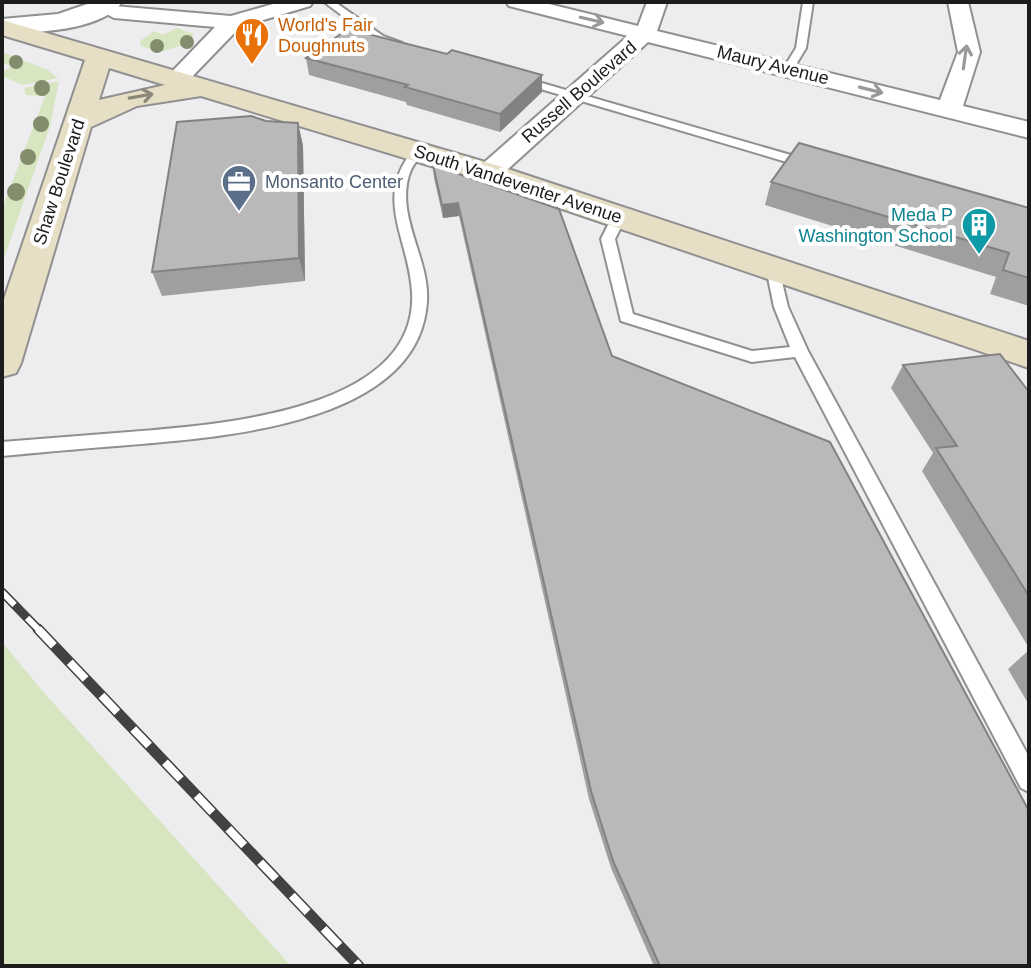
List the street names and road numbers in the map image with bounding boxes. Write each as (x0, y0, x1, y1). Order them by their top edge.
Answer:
street label: Russell Boulevard (518, 37, 640, 147)
street label: Maury Avenue (715, 41, 831, 89)
street label: Shaw Boulevard (29, 117, 89, 247)
street label: South Vandeventer Avenue (411, 141, 625, 227)

